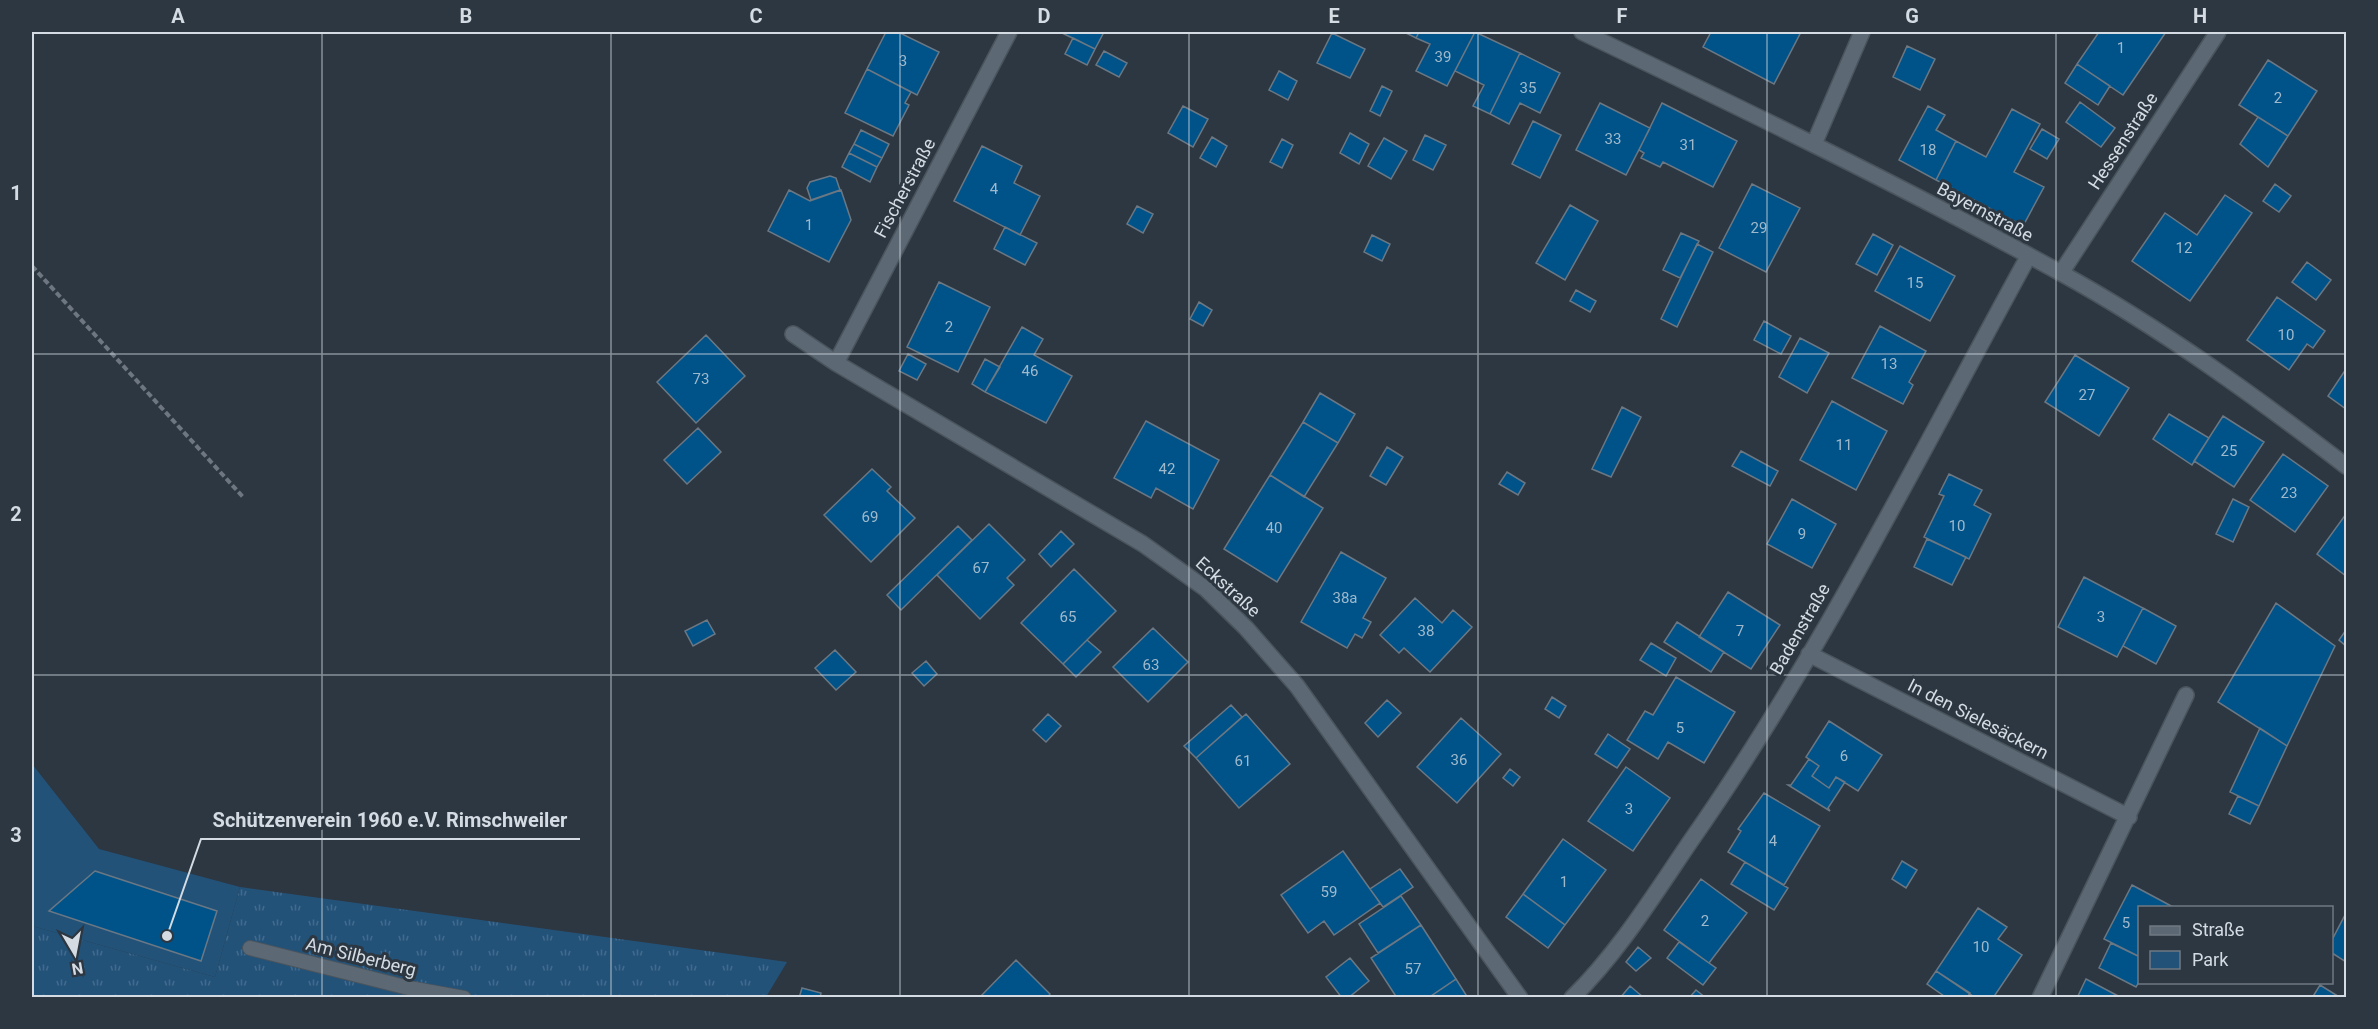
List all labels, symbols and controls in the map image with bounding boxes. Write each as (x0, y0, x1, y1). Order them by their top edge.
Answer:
text: A (171, 4, 185, 28)
text: B (460, 4, 472, 28)
text: C (749, 4, 763, 28)
text: D (1038, 4, 1051, 28)
text: E (1328, 4, 1340, 28)
text: F (1617, 4, 1628, 28)
text: G (1905, 4, 1919, 28)
text: H (2193, 4, 2207, 28)
house number: 1 (2117, 39, 2125, 57)
house number: 39 (1435, 48, 1451, 66)
house number: 3 (899, 52, 907, 70)
house number: 35 (1520, 79, 1536, 97)
street label: Hessenstraße (2083, 88, 2162, 193)
house number: 2 (2274, 89, 2282, 107)
house number: 33 (1605, 130, 1621, 148)
street label: Fischerstraße (870, 134, 940, 241)
house number: 31 (1680, 136, 1696, 154)
house number: 18 (1920, 141, 1936, 159)
street label: Bayernstraße (1934, 177, 2037, 246)
house number: 4 (990, 180, 999, 198)
text: 1 (10, 181, 22, 205)
house number: 1 (805, 216, 813, 234)
house number: 29 (1751, 219, 1767, 237)
house number: 12 (2176, 239, 2192, 257)
house number: 15 (1907, 274, 1923, 292)
house number: 2 (945, 318, 953, 336)
house number: 10 (2278, 326, 2294, 344)
house number: 13 (1881, 355, 1897, 373)
house number: 46 (1022, 362, 1038, 380)
house number: 73 (693, 370, 709, 388)
house number: 27 (2079, 386, 2095, 404)
house number: 11 (1836, 436, 1852, 454)
house number: 25 (2221, 442, 2237, 460)
house number: 42 (1159, 460, 1175, 478)
house number: 23 (2281, 484, 2297, 502)
text: 2 (10, 502, 22, 526)
house number: 69 (862, 508, 878, 526)
house number: 10 (1949, 517, 1965, 535)
house number: 40 (1266, 519, 1282, 537)
house number: 9 (1798, 525, 1806, 543)
street label: Eckstraße (1192, 552, 1265, 621)
house number: 67 (973, 559, 989, 577)
street label: Badenstraße (1765, 579, 1834, 678)
house number: 38a (1332, 589, 1358, 607)
house number: 65 (1060, 608, 1076, 626)
house number: 3 (2097, 608, 2105, 626)
house number: 38 (1418, 622, 1434, 640)
house number: 7 (1736, 622, 1744, 640)
house number: 63 (1143, 656, 1159, 674)
street label: In den Sielesäckern (1904, 674, 2052, 763)
house number: 5 (1676, 719, 1684, 737)
house number: 6 (1840, 747, 1848, 765)
house number: 36 (1451, 751, 1467, 769)
house number: 61 (1235, 752, 1251, 770)
house number: 3 (1625, 800, 1633, 818)
callout: Schützenverein 1960 e.V. Rimschweiler (201, 801, 580, 839)
text: Schützenverein 1960 e.V. Rimschweiler (213, 808, 568, 832)
text: 3 (10, 823, 22, 847)
house number: 4 (1769, 832, 1778, 850)
house number: 1 (1560, 873, 1568, 891)
house number: 59 (1321, 883, 1337, 901)
legend (2138, 906, 2333, 984)
house number: 2 (1701, 912, 1709, 930)
house number: 5 (2122, 914, 2130, 932)
text: Straße (2192, 919, 2244, 940)
north arrow (45, 924, 105, 984)
street label: Am Silberberg (304, 933, 418, 980)
house number: 10 (1973, 938, 1989, 956)
text: Park (2192, 949, 2229, 970)
text: N (70, 958, 85, 979)
house number: 57 (1405, 960, 1421, 978)

